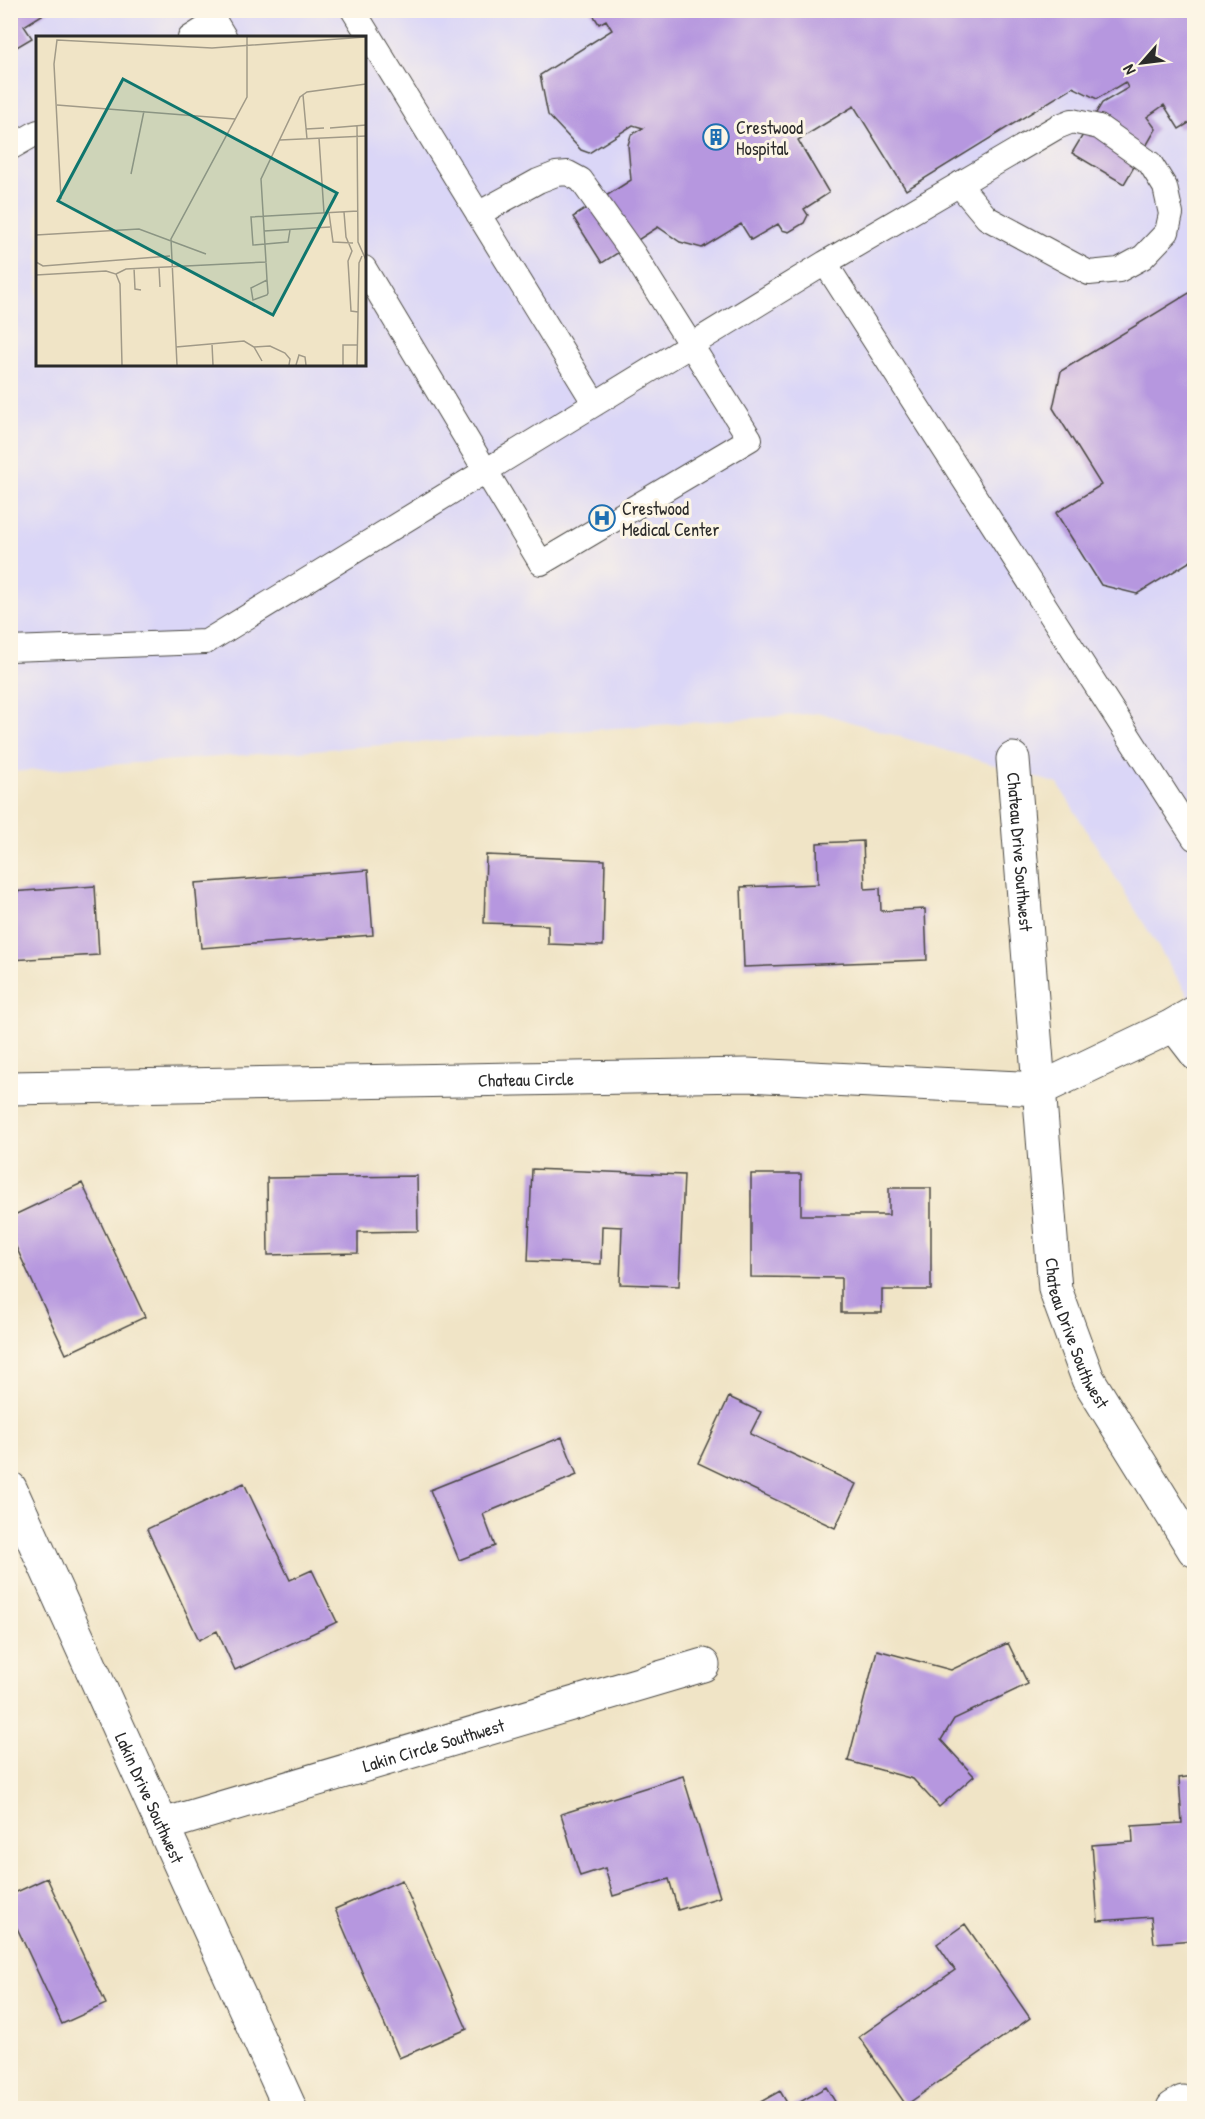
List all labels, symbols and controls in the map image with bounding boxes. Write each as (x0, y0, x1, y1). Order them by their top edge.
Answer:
north arrow (1112, 33, 1172, 93)
inset map (36, 36, 366, 366)
text: N (1117, 61, 1140, 79)
place label: Crestwood Hospital (736, 115, 803, 161)
building icon: Crestwood Hospital (701, 122, 731, 152)
place label: Crestwood Medical Center (622, 496, 719, 542)
hospital icon: Crestwood Medical Center (587, 503, 617, 533)
street label: Chateau Drive Southwest (1002, 771, 1039, 933)
street label: Chateau Circle (478, 1066, 574, 1092)
street label: Chateau Drive Southwest (1040, 1257, 1116, 1414)
street label: Lakin Circle Southwest (360, 1712, 508, 1778)
street label: Lakin Drive Southwest (110, 1729, 191, 1868)

